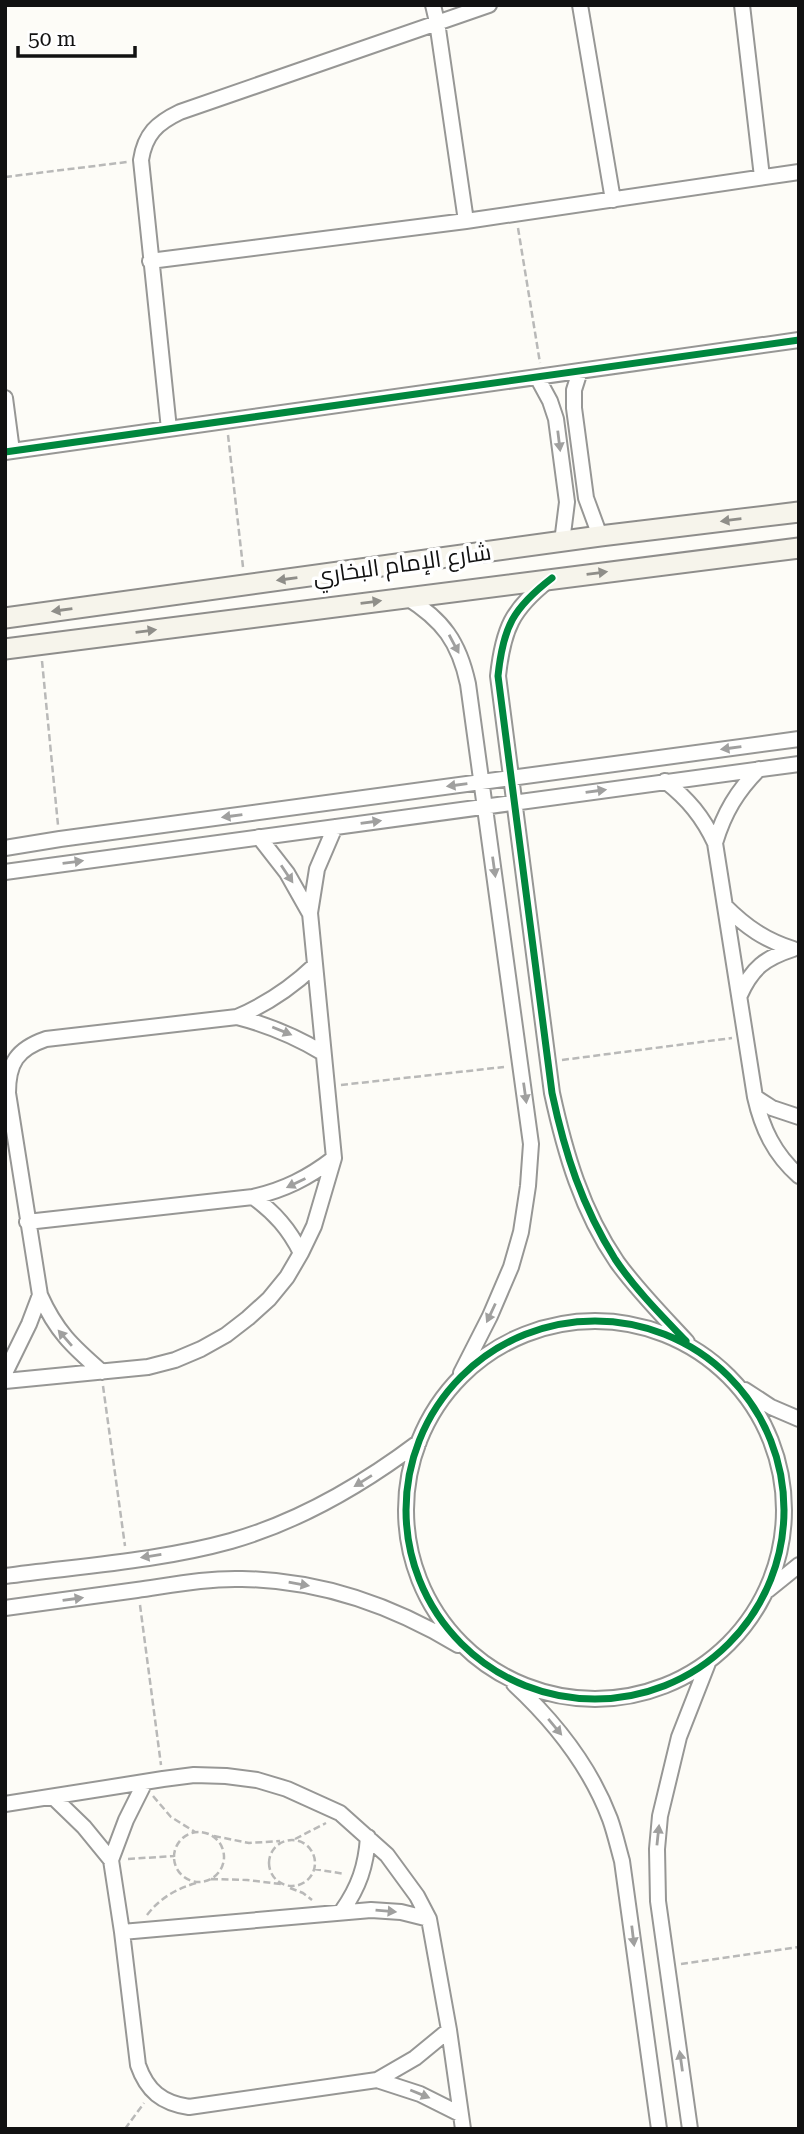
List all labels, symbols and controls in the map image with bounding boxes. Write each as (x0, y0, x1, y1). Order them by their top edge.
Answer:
scale bar (18, 14, 135, 58)
text: 50 m (28, 27, 76, 51)
one-way arrow (553, 430, 564, 452)
one-way arrow (720, 515, 742, 526)
street label: شارع الإمام البخاري (311, 539, 493, 594)
one-way arrow (586, 567, 608, 578)
one-way arrow (276, 574, 298, 585)
one-way arrow (361, 596, 383, 607)
one-way arrow (50, 605, 72, 616)
one-way arrow (135, 626, 157, 637)
one-way arrow (448, 635, 460, 654)
one-way arrow (720, 743, 742, 754)
one-way arrow (446, 780, 468, 791)
one-way arrow (586, 785, 608, 796)
one-way arrow (221, 810, 243, 821)
one-way arrow (360, 817, 382, 828)
one-way arrow (62, 856, 84, 867)
one-way arrow (488, 856, 499, 878)
one-way arrow (280, 864, 293, 883)
one-way arrow (271, 1026, 292, 1037)
one-way arrow (520, 1082, 531, 1104)
one-way arrow (286, 1177, 306, 1189)
one-way arrow (485, 1303, 496, 1324)
one-way arrow (58, 1329, 73, 1346)
one-way arrow (354, 1474, 372, 1488)
one-way arrow (139, 1551, 161, 1562)
one-way arrow (288, 1579, 310, 1590)
one-way arrow (62, 1593, 84, 1604)
one-way arrow (548, 1717, 563, 1735)
one-way arrow (653, 1824, 664, 1846)
one-way arrow (375, 1906, 397, 1917)
one-way arrow (628, 1925, 639, 1947)
one-way arrow (675, 2050, 686, 2072)
one-way arrow (410, 2089, 431, 2100)

